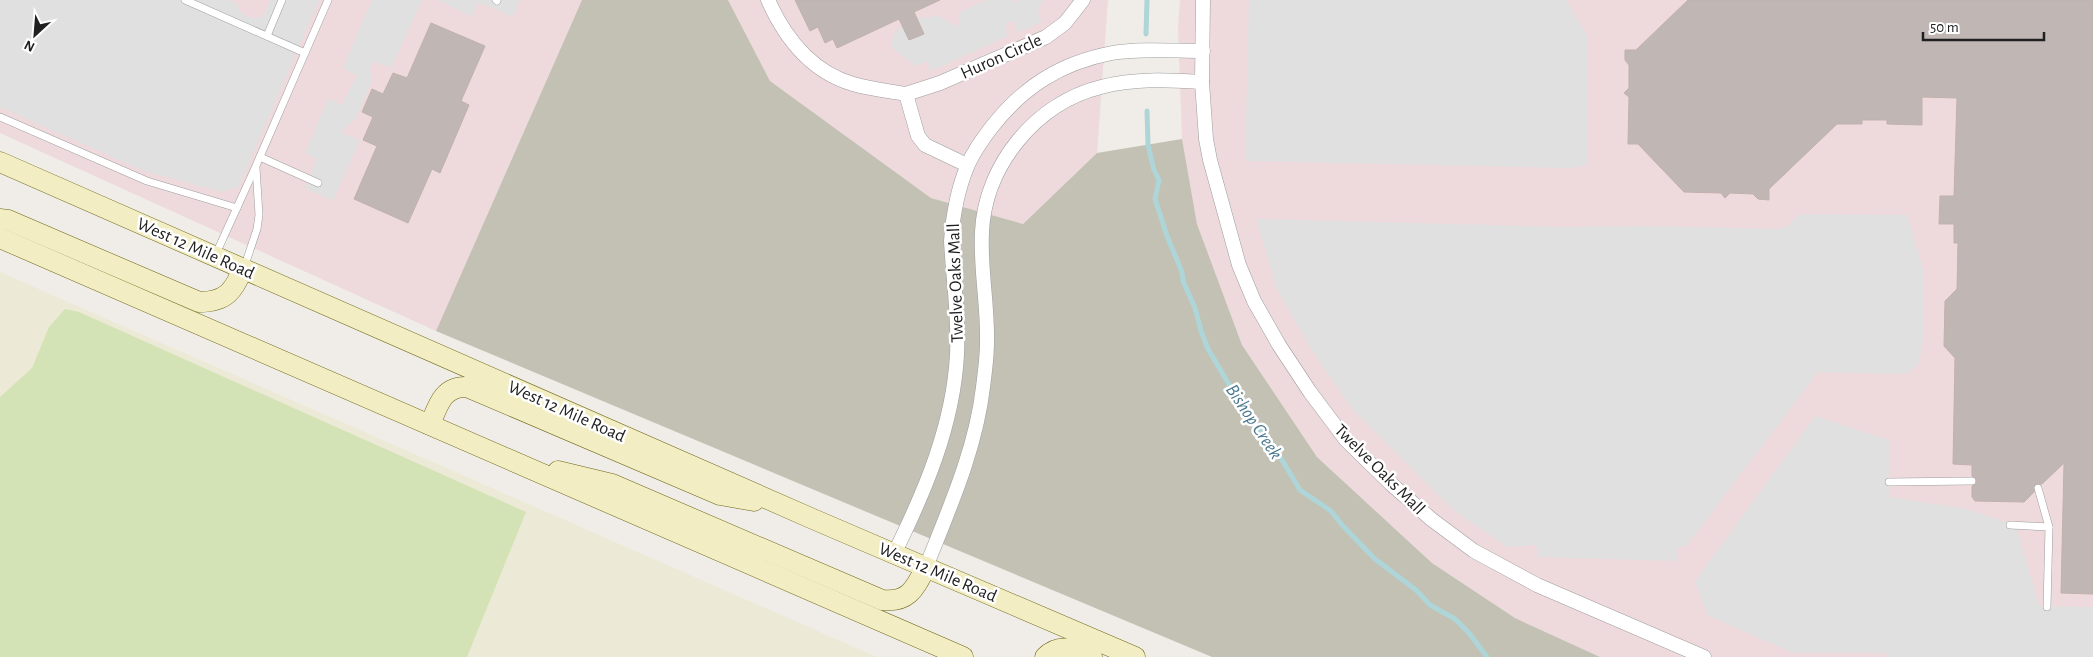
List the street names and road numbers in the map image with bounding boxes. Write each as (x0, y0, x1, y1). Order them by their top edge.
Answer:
street label: Huron Circle (958, 31, 1045, 83)
street label: West 12 Mile Road (134, 215, 257, 283)
street label: Twelve Oaks Mall (945, 223, 967, 343)
street label: West 12 Mile Road (505, 378, 628, 446)
street label: Twelve Oaks Mall (1331, 421, 1428, 518)
street label: West 12 Mile Road (876, 540, 999, 606)

